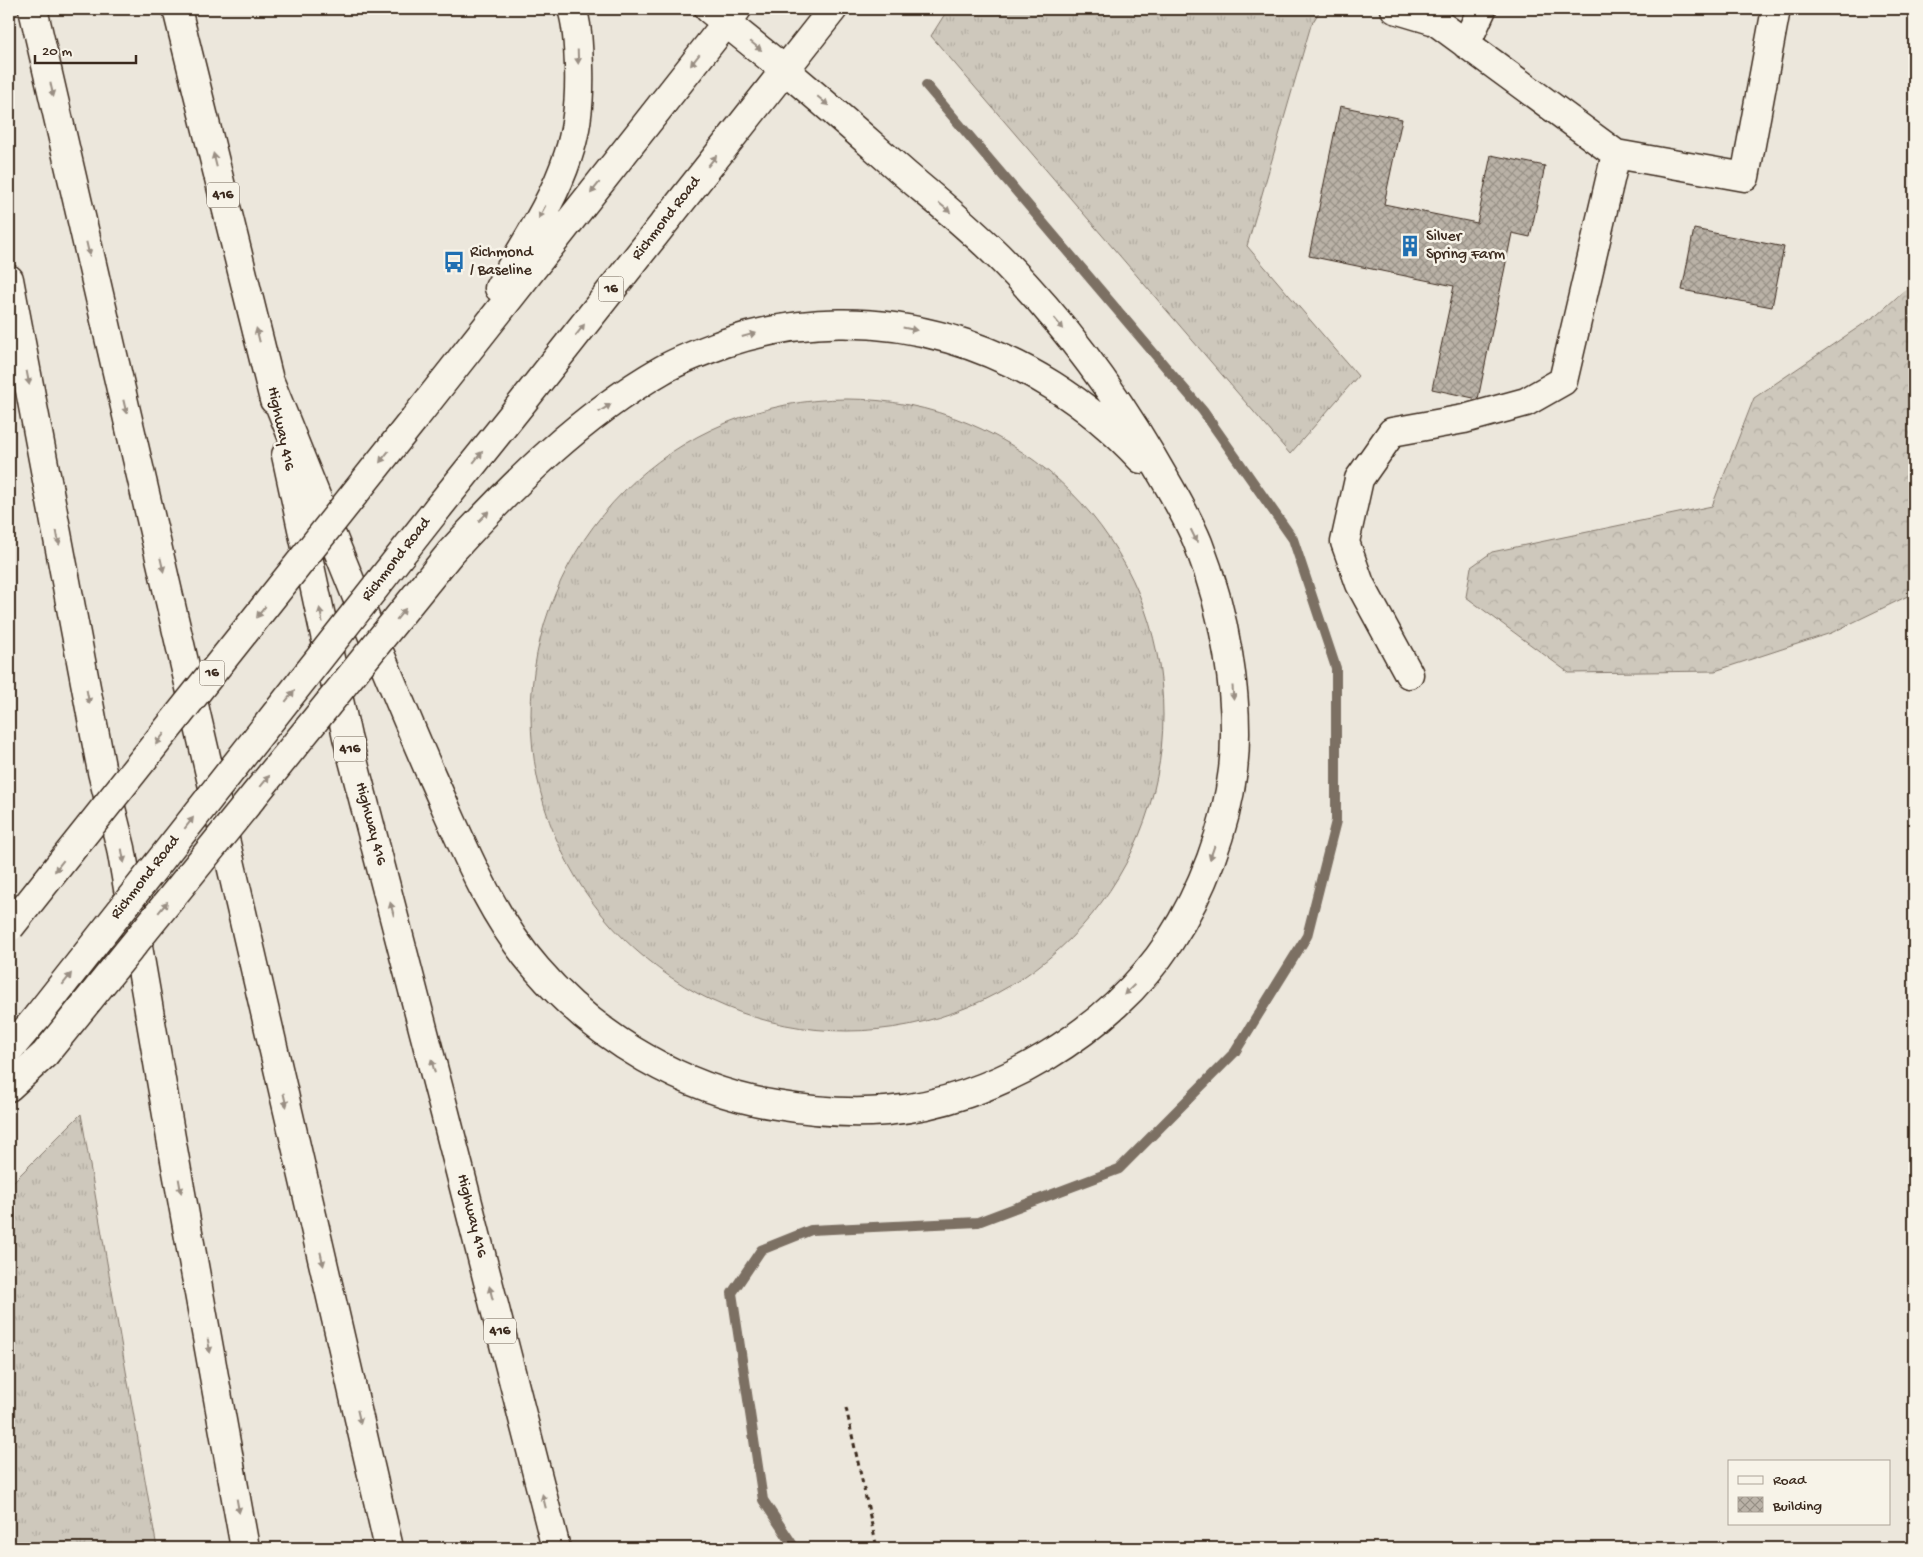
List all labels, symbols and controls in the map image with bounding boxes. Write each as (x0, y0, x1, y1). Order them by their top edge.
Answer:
scale bar (35, 32, 136, 64)
one-way arrow (749, 40, 762, 51)
text: 20 m (42, 43, 72, 61)
one-way arrow (575, 49, 583, 65)
one-way arrow (690, 53, 701, 66)
one-way arrow (48, 83, 56, 98)
one-way arrow (816, 95, 828, 107)
one-way arrow (211, 153, 219, 168)
one-way arrow (707, 155, 718, 168)
street label: Richmond Road (628, 172, 707, 265)
one-way arrow (590, 181, 601, 194)
road number: 416 (207, 182, 239, 208)
one-way arrow (938, 202, 951, 213)
one-way arrow (538, 205, 546, 220)
place label: Silver Spring Farm (1426, 228, 1506, 265)
building icon: Silver Spring Farm (1397, 233, 1423, 259)
one-way arrow (84, 241, 92, 256)
place label: Richmond / Baseline (470, 244, 534, 281)
bus stop icon: Richmond / Baseline (441, 249, 467, 275)
road number: 16 (598, 276, 624, 302)
one-way arrow (1053, 317, 1064, 330)
one-way arrow (574, 324, 585, 337)
one-way arrow (902, 325, 918, 333)
one-way arrow (254, 327, 262, 342)
one-way arrow (742, 331, 757, 339)
one-way arrow (24, 370, 32, 386)
street label: Highway 416 (262, 385, 298, 474)
one-way arrow (121, 399, 129, 415)
one-way arrow (598, 403, 611, 413)
one-way arrow (379, 450, 389, 464)
one-way arrow (473, 451, 484, 464)
one-way arrow (478, 510, 490, 522)
street label: Richmond Road (358, 513, 437, 606)
one-way arrow (1191, 529, 1199, 543)
one-way arrow (55, 530, 63, 546)
one-way arrow (158, 558, 166, 573)
one-way arrow (256, 605, 267, 618)
one-way arrow (316, 606, 324, 622)
one-way arrow (395, 607, 406, 620)
road number: 16 (200, 660, 224, 686)
one-way arrow (1230, 686, 1238, 702)
one-way arrow (84, 690, 92, 706)
one-way arrow (284, 690, 295, 703)
one-way arrow (155, 732, 165, 746)
road number: 416 (334, 736, 366, 762)
one-way arrow (260, 775, 271, 788)
street label: Highway 416 (350, 780, 390, 869)
one-way arrow (184, 817, 194, 830)
street label: Richmond Road (107, 831, 186, 924)
one-way arrow (1208, 846, 1216, 861)
one-way arrow (119, 848, 127, 864)
one-way arrow (53, 859, 64, 872)
one-way arrow (158, 901, 169, 914)
one-way arrow (388, 901, 396, 916)
one-way arrow (62, 972, 72, 986)
one-way arrow (1123, 984, 1135, 996)
one-way arrow (429, 1058, 437, 1073)
one-way arrow (281, 1093, 289, 1108)
street label: Highway 416 (451, 1172, 491, 1261)
one-way arrow (176, 1179, 184, 1195)
one-way arrow (318, 1251, 326, 1266)
one-way arrow (487, 1285, 495, 1300)
road number: 416 (484, 1318, 516, 1344)
one-way arrow (205, 1339, 213, 1355)
one-way arrow (355, 1410, 363, 1426)
legend (1728, 1460, 1890, 1524)
text: Road (1773, 1472, 1807, 1490)
one-way arrow (539, 1493, 547, 1508)
text: Building (1772, 1498, 1822, 1516)
one-way arrow (234, 1499, 242, 1515)

